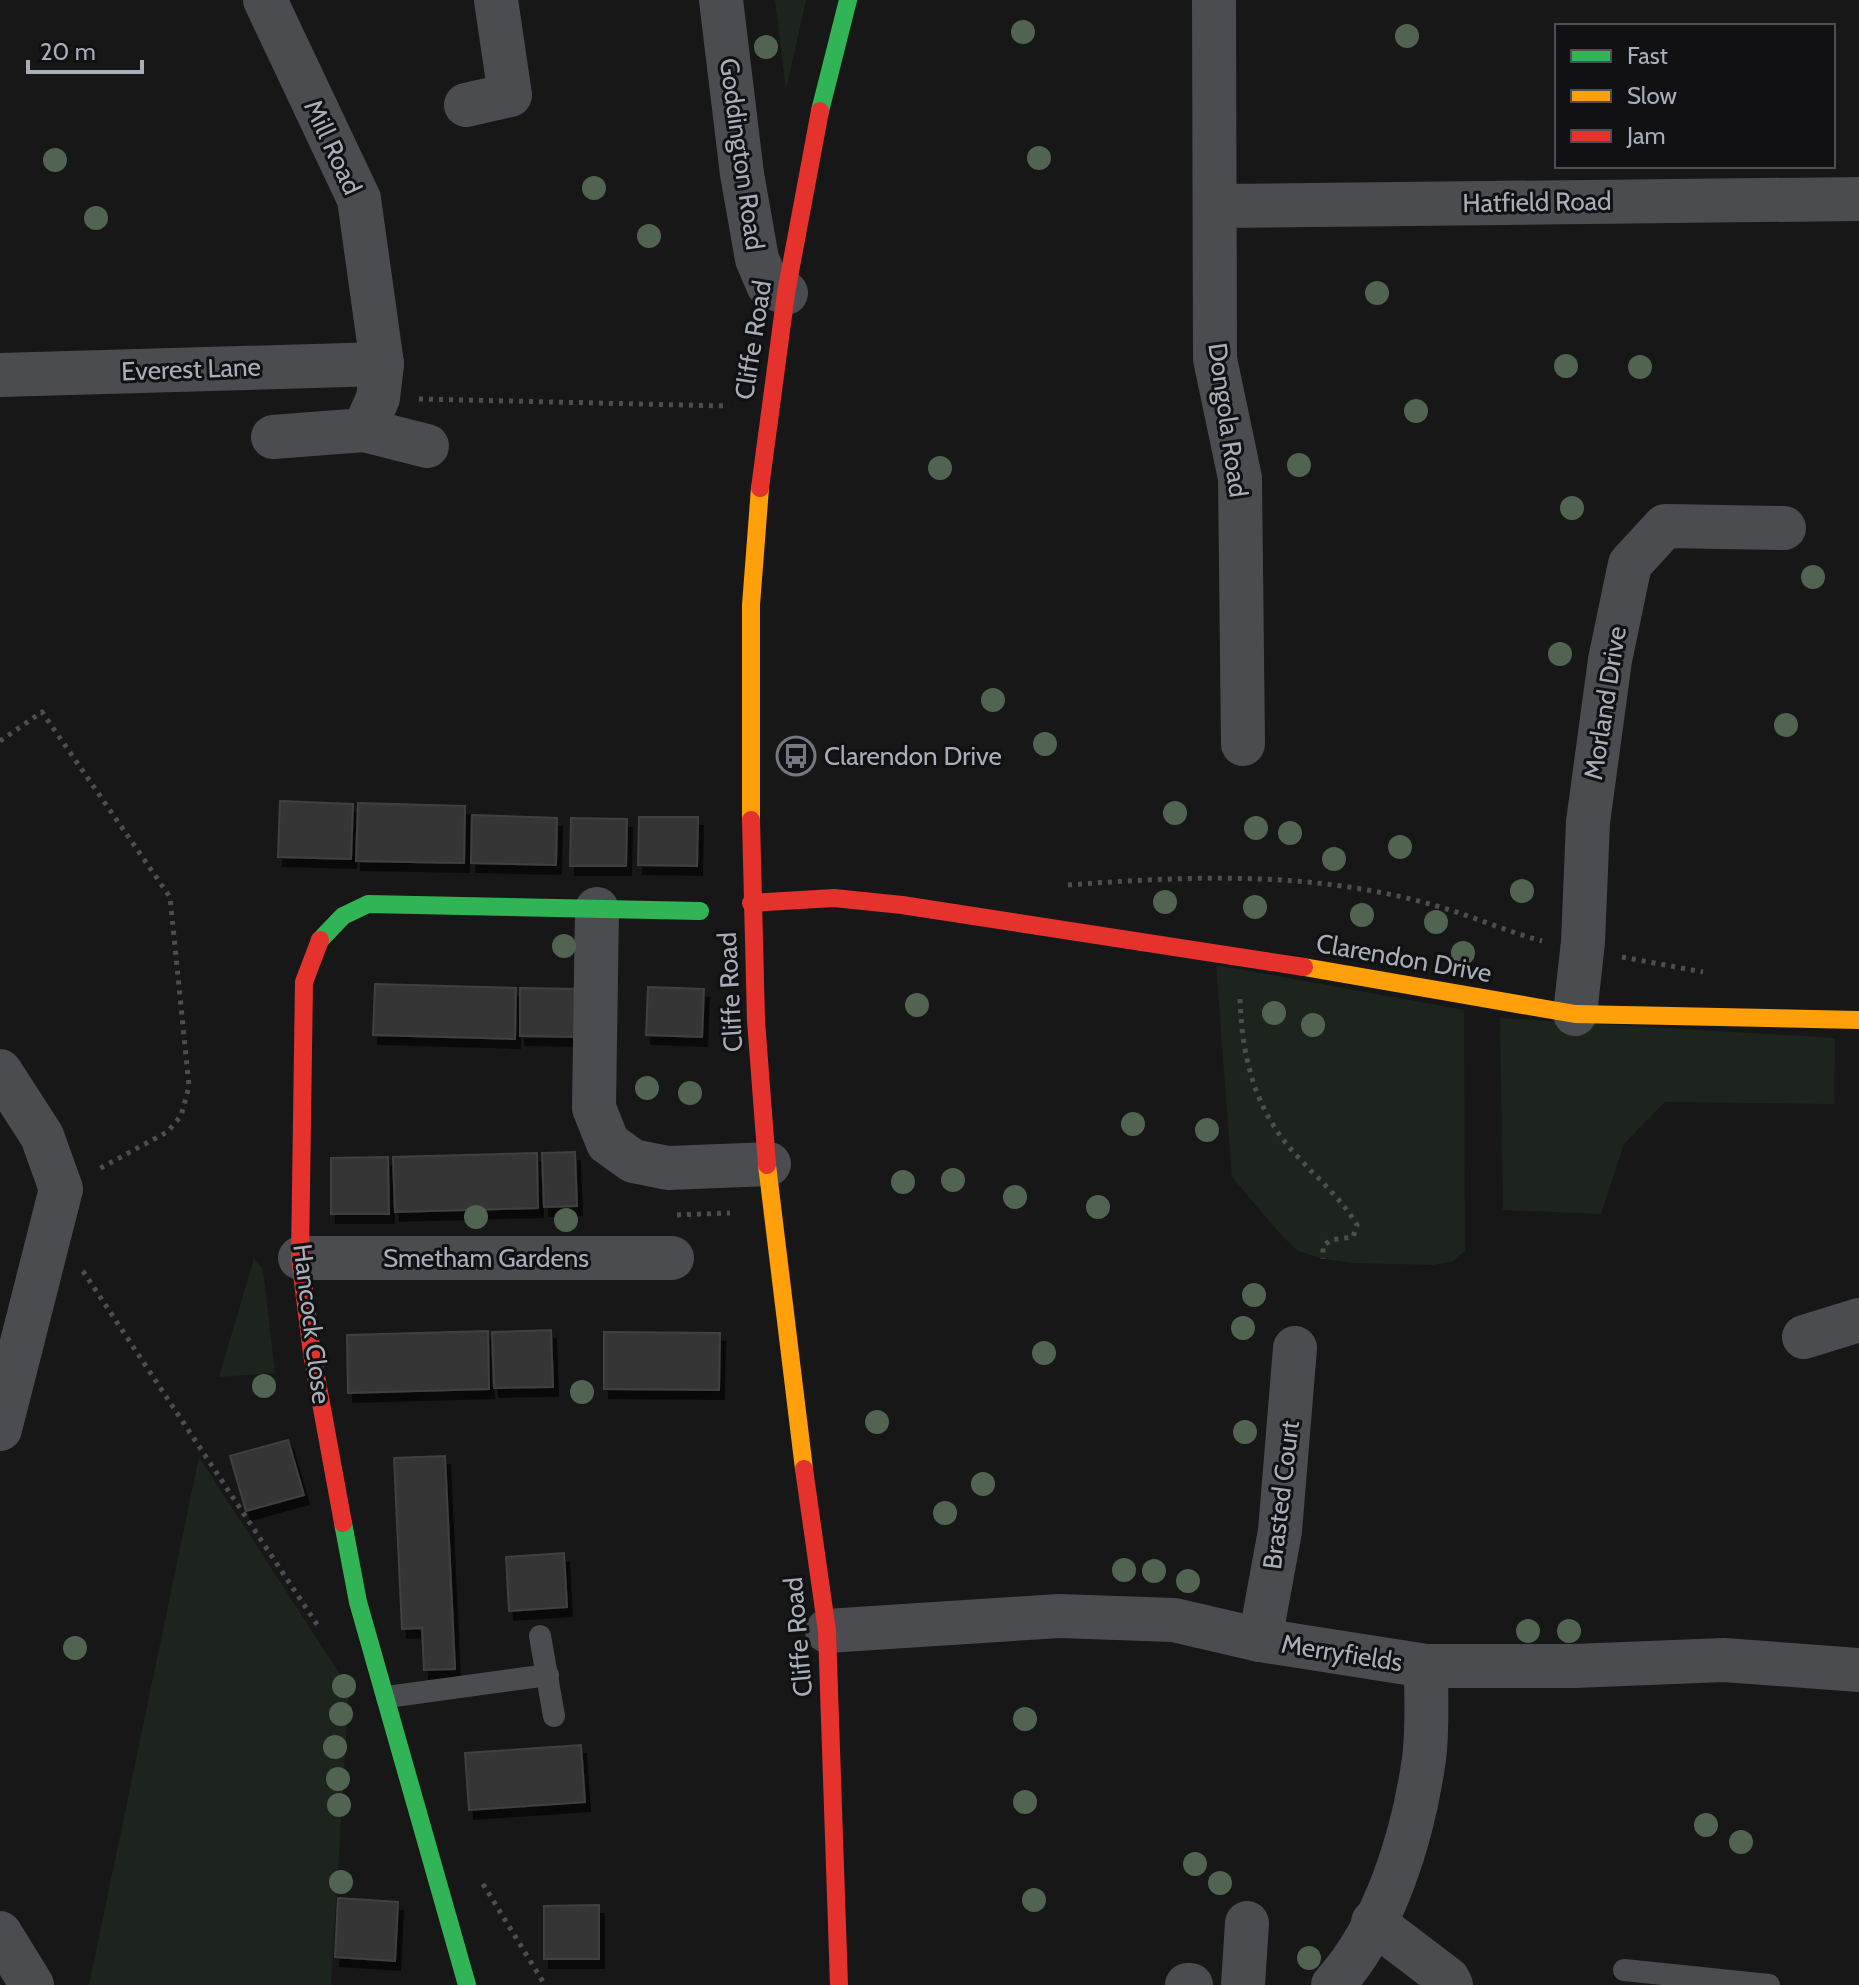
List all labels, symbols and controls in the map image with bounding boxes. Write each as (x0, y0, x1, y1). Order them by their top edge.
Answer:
scale bar (28, 24, 142, 74)
legend (1555, 24, 1835, 168)
text: 20 m (40, 37, 96, 66)
text: Fast (1627, 41, 1668, 70)
street label: Goddington Road (713, 56, 771, 252)
text: Slow (1627, 81, 1677, 110)
street label: Mill Road (297, 95, 369, 199)
text: Jam (1626, 121, 1665, 150)
street label: Hatfield Road (1462, 185, 1612, 219)
street label: Cliffe Road (728, 278, 778, 402)
street label: Dongola Road (1201, 341, 1255, 499)
street label: Everest Lane (121, 351, 261, 387)
street label: Morland Drive (1577, 624, 1633, 782)
bus stop icon: Clarendon Drive (775, 735, 817, 777)
place label: Clarendon Drive (824, 740, 1002, 772)
street label: Clarendon Drive (1314, 927, 1494, 989)
street label: Cliffe Road (711, 931, 749, 1053)
street label: Hancock Close (286, 1242, 338, 1406)
street label: Smetham Gardens (383, 1242, 589, 1274)
street label: Brasted Court (1256, 1419, 1306, 1571)
street label: Cliffe Road (777, 1576, 819, 1698)
street label: Merryfields (1279, 1628, 1405, 1678)

